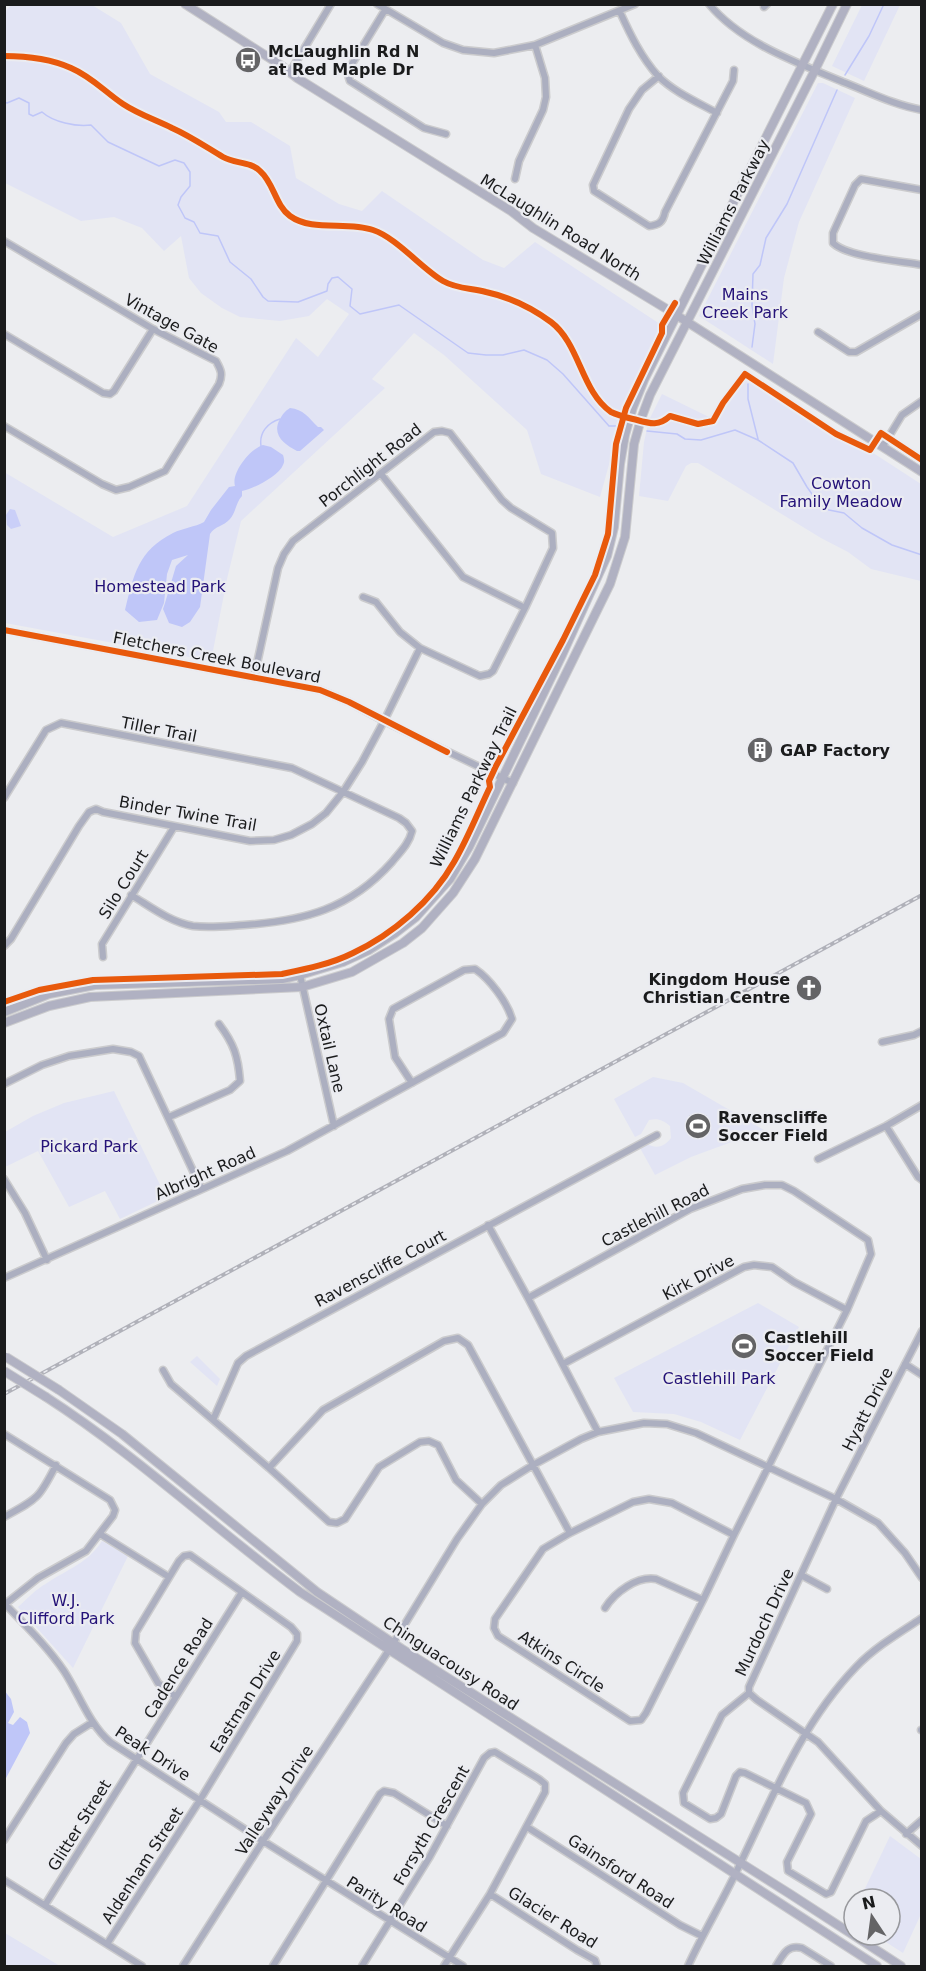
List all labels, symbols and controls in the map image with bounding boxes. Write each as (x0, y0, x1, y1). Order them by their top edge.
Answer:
place label: McLaughlin Rd N at Red Maple Dr (268, 42, 419, 79)
bus stop icon: McLaughlin Rd N at Red Maple Dr (233, 45, 263, 75)
street label: Williams Parkway (693, 136, 773, 268)
street label: McLaughlin Road North (477, 170, 645, 285)
park label: Mains Creek Park (702, 285, 789, 322)
street label: Vintage Gate (121, 290, 222, 357)
street label: Porchlight Road (315, 420, 425, 511)
park label: Cowton Family Meadow (779, 474, 903, 511)
park label: Homestead Park (94, 577, 226, 596)
street label: Fletchers Creek Boulevard (112, 628, 322, 687)
street label: Williams Parkway Trail (426, 704, 521, 871)
street label: Tiller Trail (118, 713, 198, 746)
building icon: GAP Factory (745, 735, 775, 765)
place label: GAP Factory (780, 741, 891, 760)
street label: Binder Twine Trail (117, 792, 258, 835)
street label: Silo Court (95, 846, 152, 922)
place label: Kingdom House Christian Centre (643, 970, 790, 1007)
church icon: Kingdom House Christian Centre (794, 973, 824, 1003)
street label: Oxtail Lane (310, 1002, 349, 1094)
place label: Ravenscliffe Soccer Field (718, 1108, 828, 1145)
sports icon: Ravenscliffe Soccer Field (683, 1111, 713, 1141)
park label: Pickard Park (40, 1137, 138, 1156)
street label: Albright Road (152, 1143, 259, 1204)
street label: Castlehill Road (598, 1180, 712, 1251)
street label: Ravenscliffe Court (311, 1226, 449, 1311)
street label: Kirk Drive (659, 1251, 737, 1304)
place label: Castlehill Soccer Field (764, 1328, 874, 1365)
sports icon: Castlehill Soccer Field (729, 1331, 759, 1361)
street label: Hyatt Drive (838, 1364, 897, 1454)
park label: Castlehill Park (662, 1369, 776, 1388)
street label: Murdoch Drive (731, 1565, 798, 1679)
park label: W.J. Clifford Park (18, 1591, 115, 1628)
street label: Chinguacousy Road (379, 1612, 522, 1714)
street label: Cadence Road (140, 1614, 217, 1722)
street label: Atkins Circle (515, 1626, 608, 1696)
street label: Eastman Drive (206, 1646, 285, 1756)
street label: Peak Drive (112, 1722, 194, 1785)
street label: Valleyway Drive (232, 1742, 317, 1859)
street label: Forsyth Crescent (389, 1762, 473, 1888)
street label: Glitter Street (44, 1776, 115, 1874)
street label: Aldenham Street (98, 1804, 187, 1927)
street label: Gainsford Road (564, 1830, 677, 1913)
street label: Parity Road (343, 1872, 430, 1937)
street label: Glacier Road (505, 1882, 601, 1952)
north arrow (842, 1887, 902, 1947)
text: N (860, 1892, 877, 1914)

